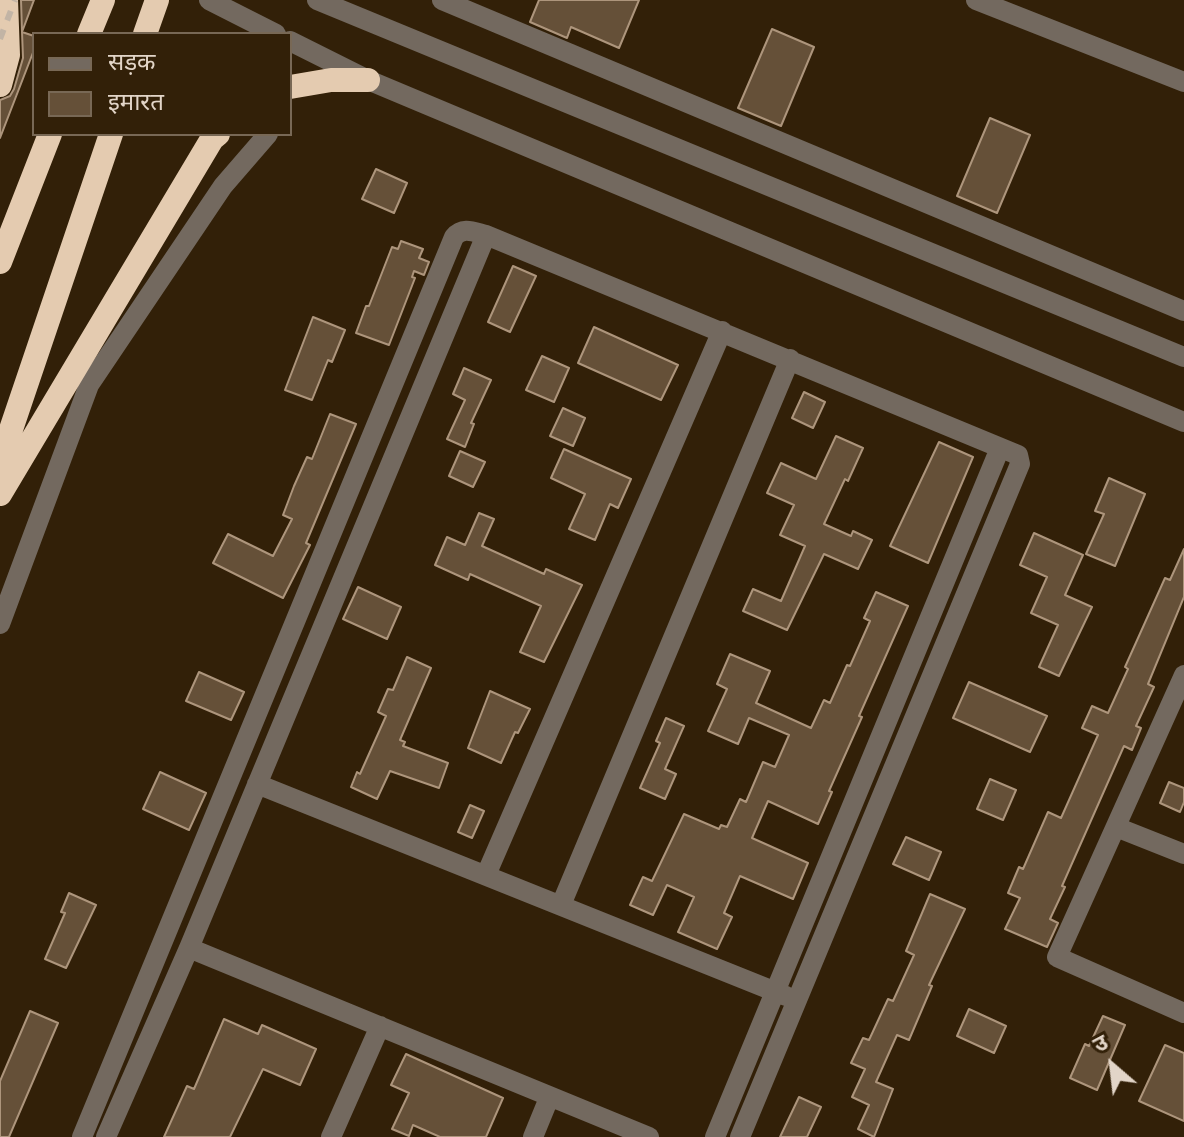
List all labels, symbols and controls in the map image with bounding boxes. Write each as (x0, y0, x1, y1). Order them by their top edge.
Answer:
legend (32, 32, 292, 136)
text: सड़क (108, 48, 156, 76)
text: इमारत (108, 88, 164, 116)
north arrow (1072, 1025, 1152, 1105)
text: उ (1088, 1028, 1113, 1058)

